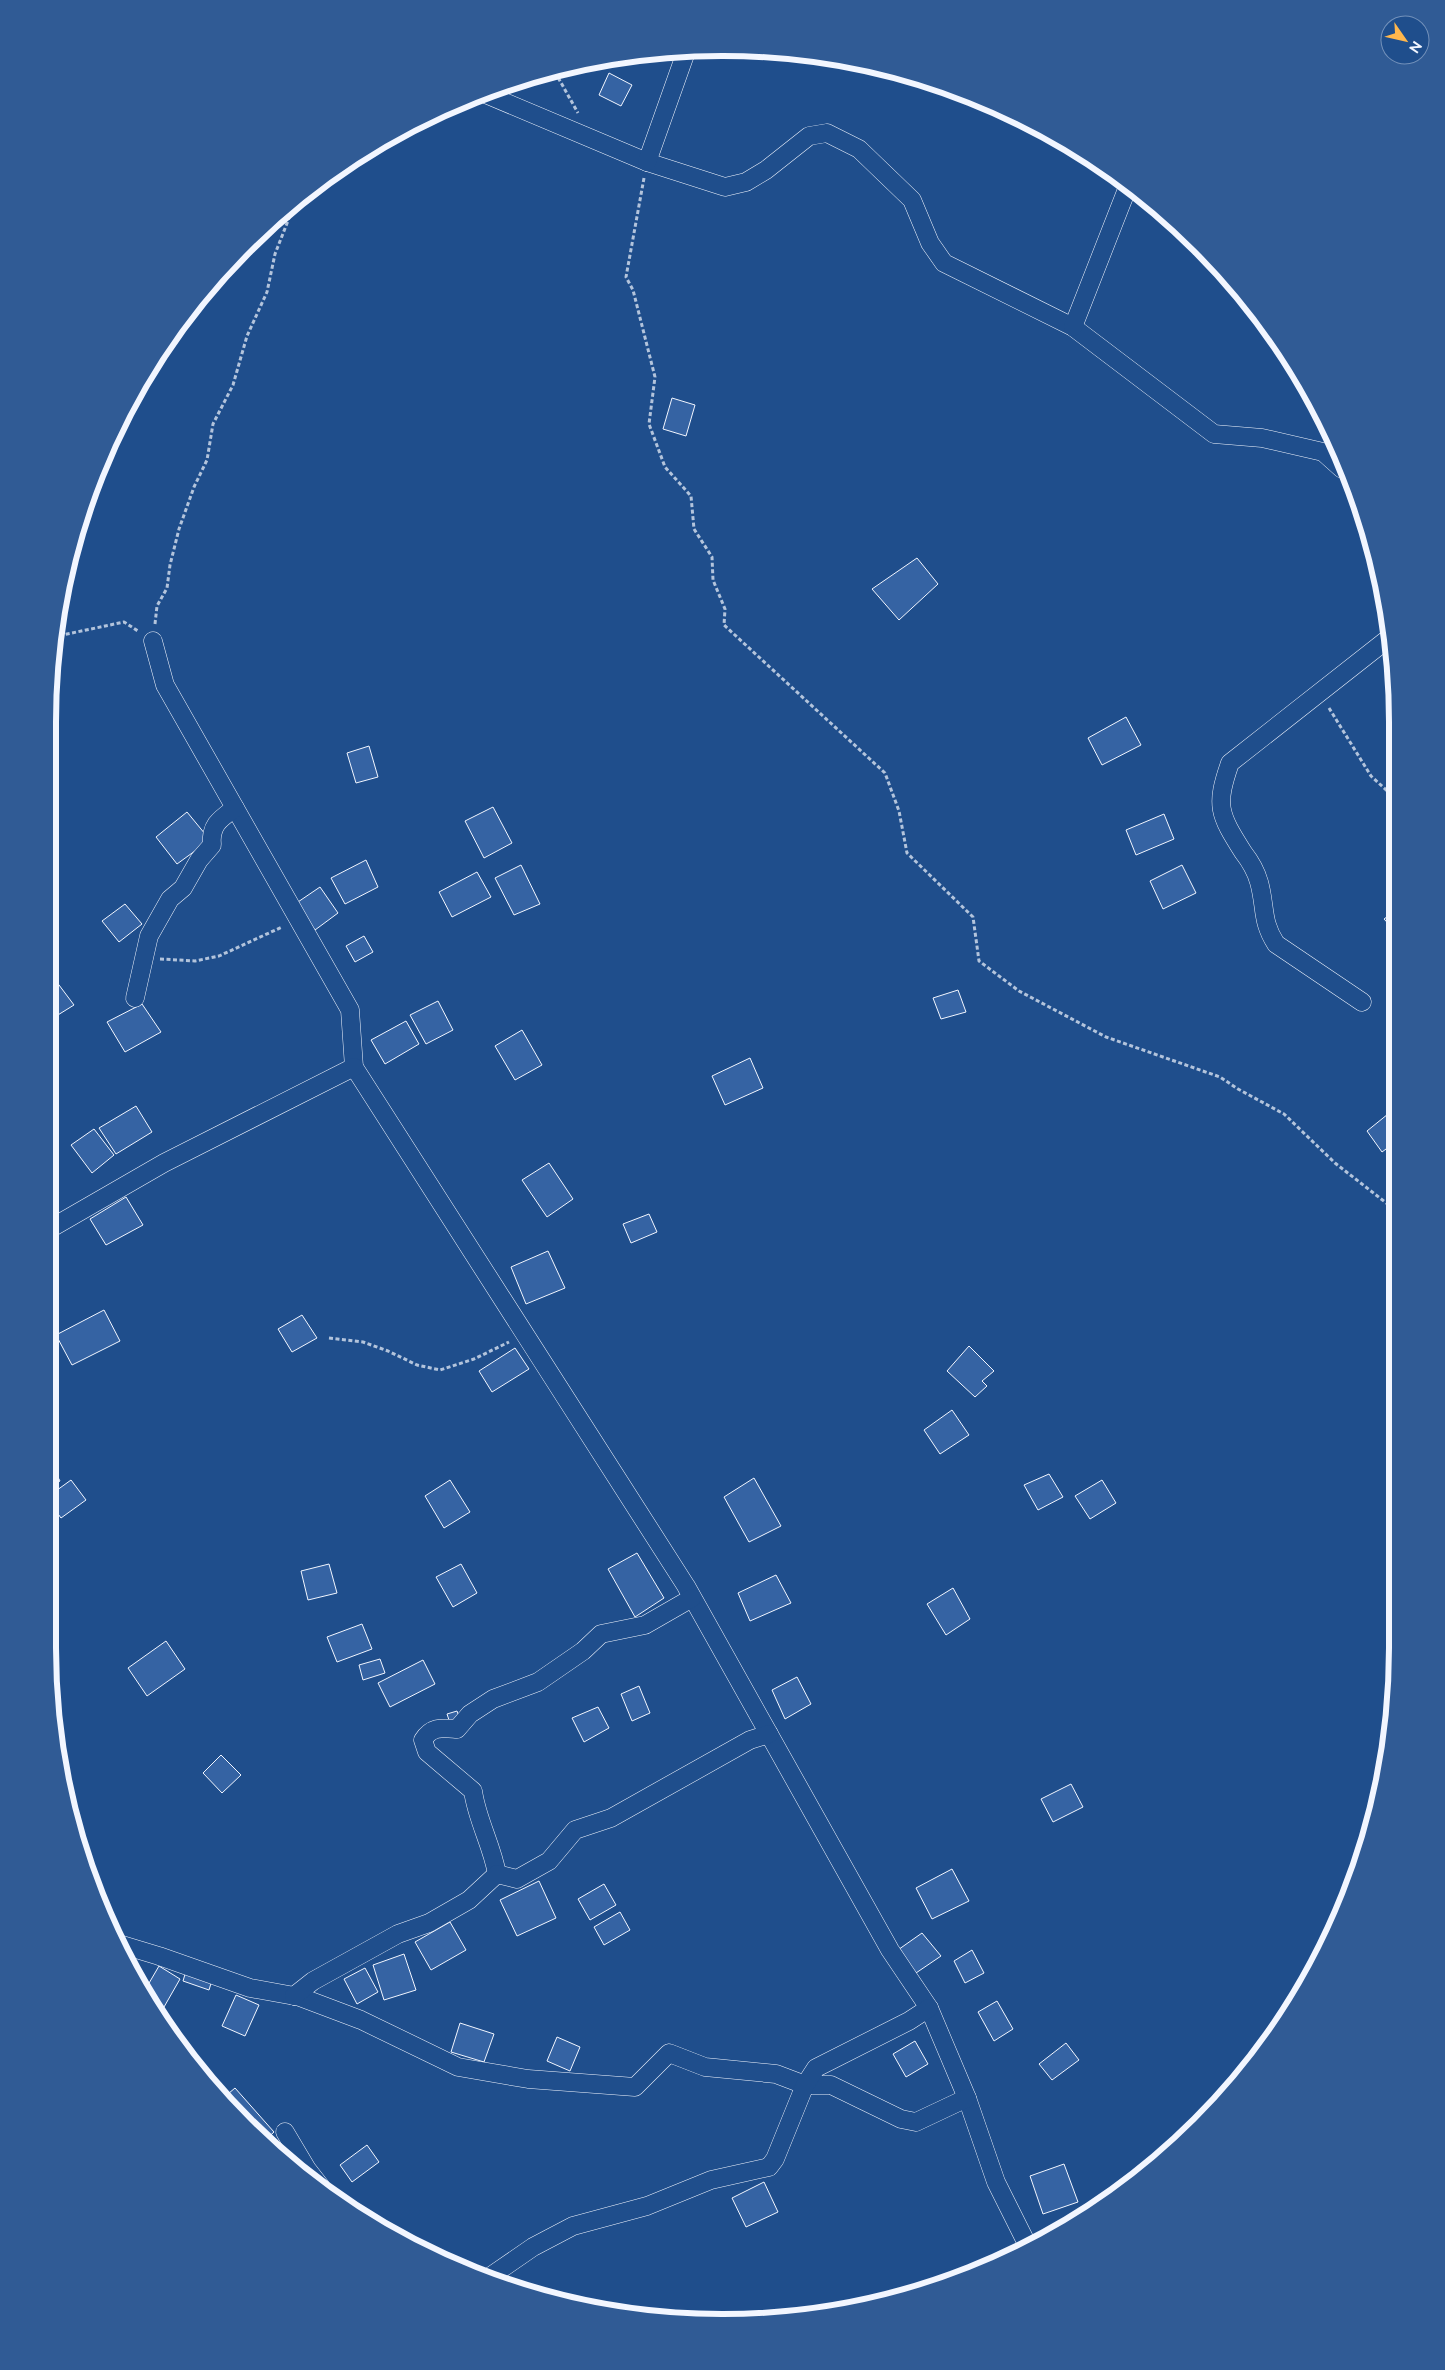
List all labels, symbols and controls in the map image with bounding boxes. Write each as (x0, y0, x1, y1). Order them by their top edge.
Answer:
north arrow (1380, 15, 1430, 65)
text: N (1406, 38, 1425, 56)

